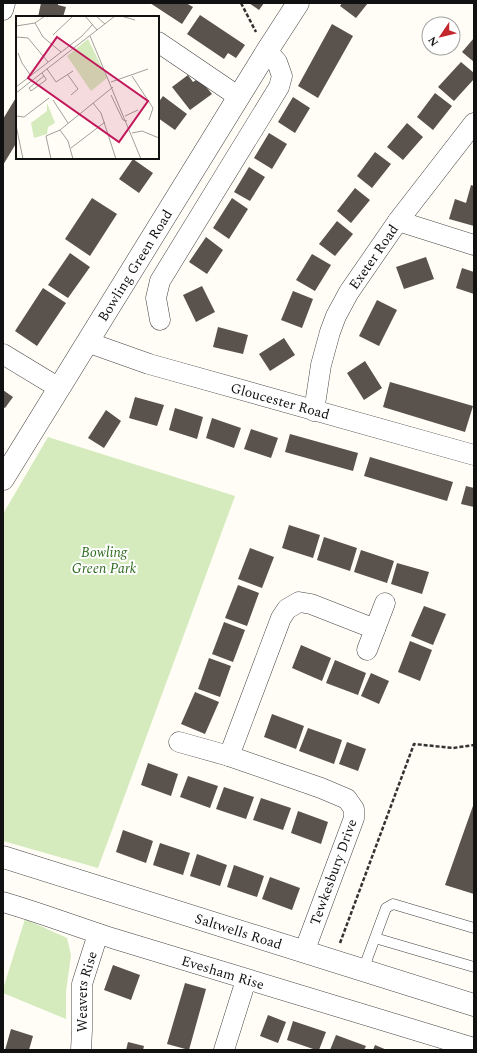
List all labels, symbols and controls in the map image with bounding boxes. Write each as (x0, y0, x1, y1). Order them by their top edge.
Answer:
inset map (16, 16, 159, 159)
north arrow (421, 16, 461, 56)
text: N (424, 33, 443, 50)
street label: Bowling Green Road (93, 205, 178, 326)
street label: Exeter Road (344, 220, 404, 294)
street label: Gloucester Road (228, 377, 332, 425)
park label: Bowling Green Park (72, 542, 137, 579)
street label: Tewkesbury Drive (304, 816, 363, 928)
street label: Saltwells Road (192, 908, 285, 955)
street label: Weavers Rise (72, 948, 103, 1032)
street label: Evesham Rise (179, 950, 267, 995)

